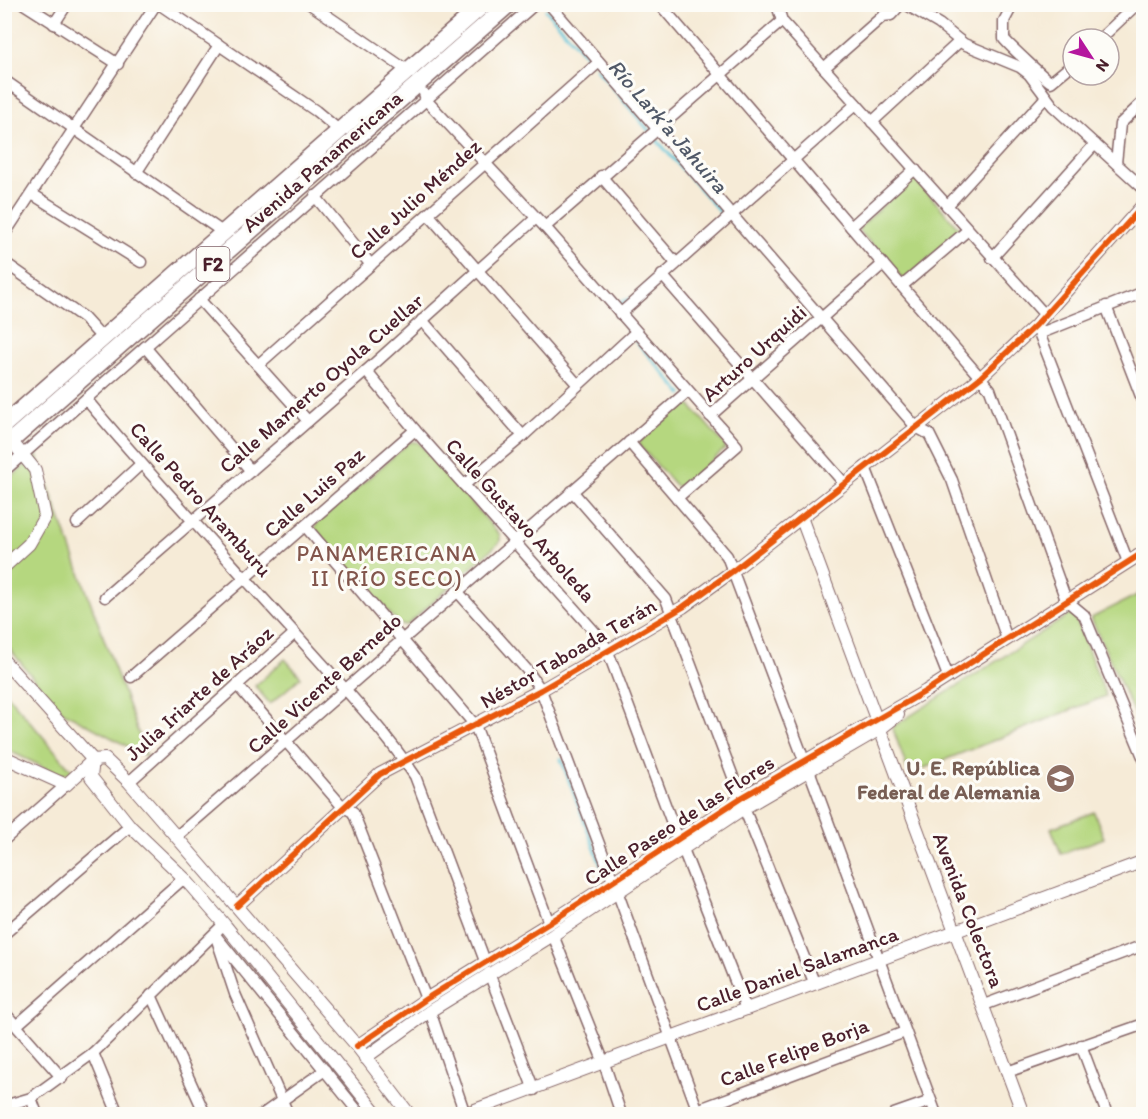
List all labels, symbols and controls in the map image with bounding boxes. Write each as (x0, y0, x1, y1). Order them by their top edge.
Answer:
north arrow (1061, 27, 1121, 87)
water label: Río Lark’a Jahuira (602, 53, 734, 199)
text: N (1092, 56, 1114, 75)
street label: Avenida Panamericana (237, 85, 407, 237)
street label: Calle Julio Méndez (344, 133, 486, 265)
road number: F2 (196, 247, 230, 281)
street label: Calle Mamerto Oyola Cuellar (214, 287, 429, 478)
street label: Arturo Urquidi (697, 300, 811, 406)
street label: Calle Pedro Aramburu (125, 416, 277, 582)
street label: Calle Gustavo Arboleda (441, 433, 601, 607)
street label: Calle Luis Paz (259, 441, 370, 543)
district label: PANAMERICANA II (RÍO SECO) (297, 540, 477, 592)
street label: Néstor Taboada Terán (475, 592, 661, 714)
street label: Calle Vicente Bernedo (242, 607, 406, 759)
street label: Julia Iriarte de Aráoz (120, 620, 278, 766)
street label: Calle Paseo de las Flores (579, 749, 779, 891)
place label: U. E. República Federal de Alemania (857, 755, 1041, 804)
school or university icon: U. E. República Federal de Alemania (1045, 763, 1077, 795)
street label: Avenida Colectora (928, 829, 1010, 991)
street label: Calle Daniel Salamanca (693, 921, 901, 1017)
street label: Calle Felipe Borja (716, 1012, 872, 1092)

